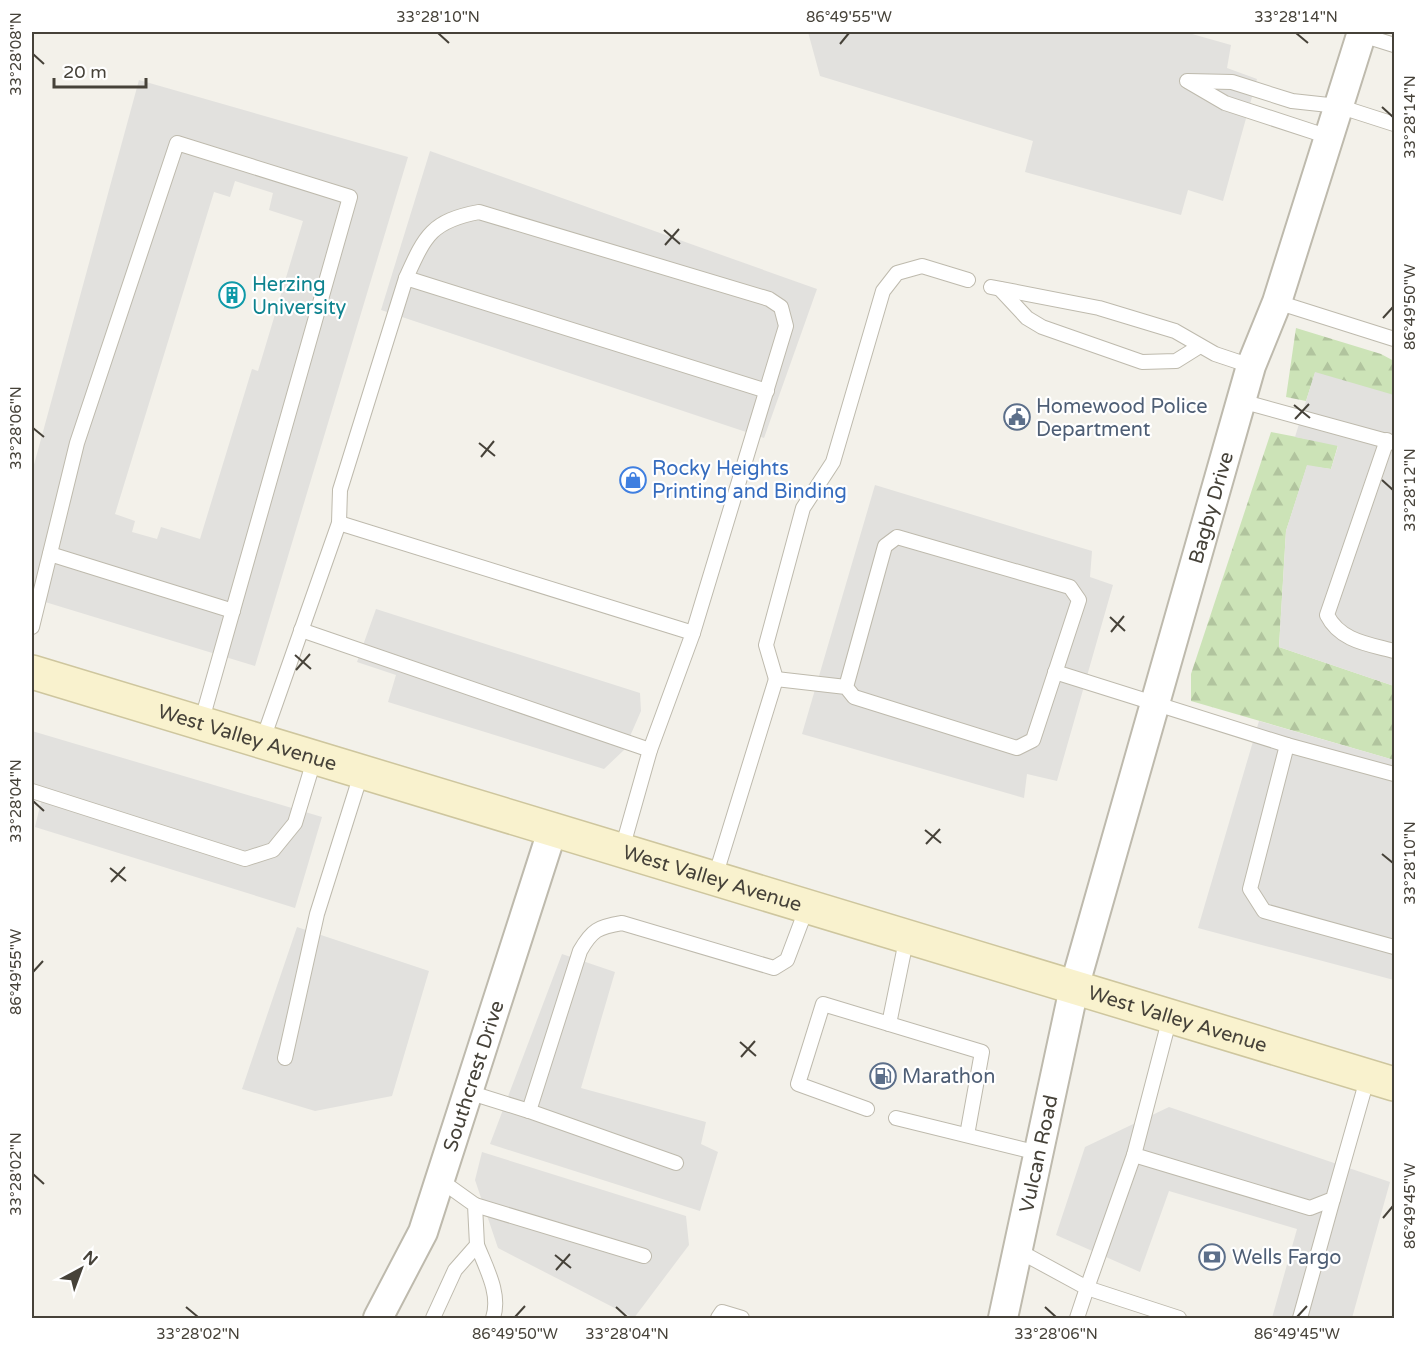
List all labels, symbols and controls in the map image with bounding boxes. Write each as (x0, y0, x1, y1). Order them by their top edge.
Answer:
text: 33°28'10"N (396, 8, 480, 26)
text: 86°49'55"W (806, 8, 892, 26)
text: 33°28'14"N (1254, 8, 1338, 26)
text: 33°28'08"N (7, 12, 25, 96)
scale bar (54, 51, 146, 89)
text: 20 m (63, 61, 107, 83)
text: 33°28'14"N (1401, 75, 1419, 159)
text: 86°49'50"W (1401, 264, 1419, 350)
place label: Herzing University (252, 273, 347, 320)
building icon: Herzing University (217, 280, 247, 310)
text: 33°28'06"N (7, 386, 25, 470)
place label: Homewood Police Department (1036, 395, 1208, 442)
public building icon: Homewood Police Department (1002, 402, 1032, 432)
text: 33°28'12"N (1401, 448, 1419, 532)
street label: Bagby Drive (1184, 449, 1239, 567)
place label: Rocky Heights Printing and Binding (652, 457, 847, 504)
shop icon: Rocky Heights Printing and Binding (618, 465, 648, 495)
street label: West Valley Avenue (155, 700, 339, 776)
text: 33°28'04"N (7, 759, 25, 843)
text: 33°28'10"N (1401, 821, 1419, 905)
street label: West Valley Avenue (620, 840, 805, 917)
text: 86°49'55"W (7, 929, 25, 1015)
street label: West Valley Avenue (1085, 981, 1270, 1058)
street label: Southcrest Drive (439, 998, 510, 1155)
fuel station icon: Marathon (868, 1061, 898, 1091)
place label: Marathon (902, 1065, 995, 1089)
street label: Vulcan Road (1015, 1093, 1064, 1215)
text: 33°28'02"N (7, 1132, 25, 1216)
text: 86°49'45"W (1401, 1163, 1419, 1249)
north arrow (51, 1239, 111, 1299)
bank icon: Wells Fargo (1197, 1242, 1227, 1272)
place label: Wells Fargo (1232, 1246, 1341, 1270)
text: N (79, 1247, 102, 1270)
text: 33°28'02"N (156, 1325, 240, 1343)
text: 86°49'50"W (472, 1325, 558, 1343)
text: 33°28'04"N (585, 1325, 669, 1343)
text: 33°28'06"N (1014, 1325, 1098, 1343)
text: 86°49'45"W (1254, 1325, 1340, 1343)

